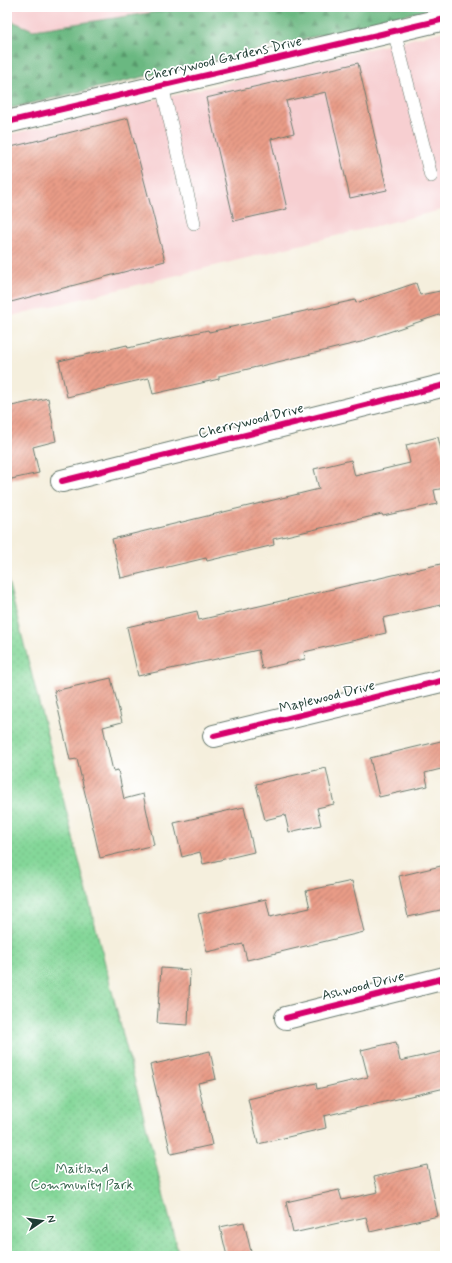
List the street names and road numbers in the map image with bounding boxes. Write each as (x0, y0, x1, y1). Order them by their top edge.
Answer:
street label: Cherrywood Gardens Drive (142, 32, 304, 86)
street label: Cherrywood Drive (196, 399, 306, 443)
street label: Maplewood Drive (277, 676, 377, 718)
street label: Ashwood Drive (320, 967, 406, 1005)

